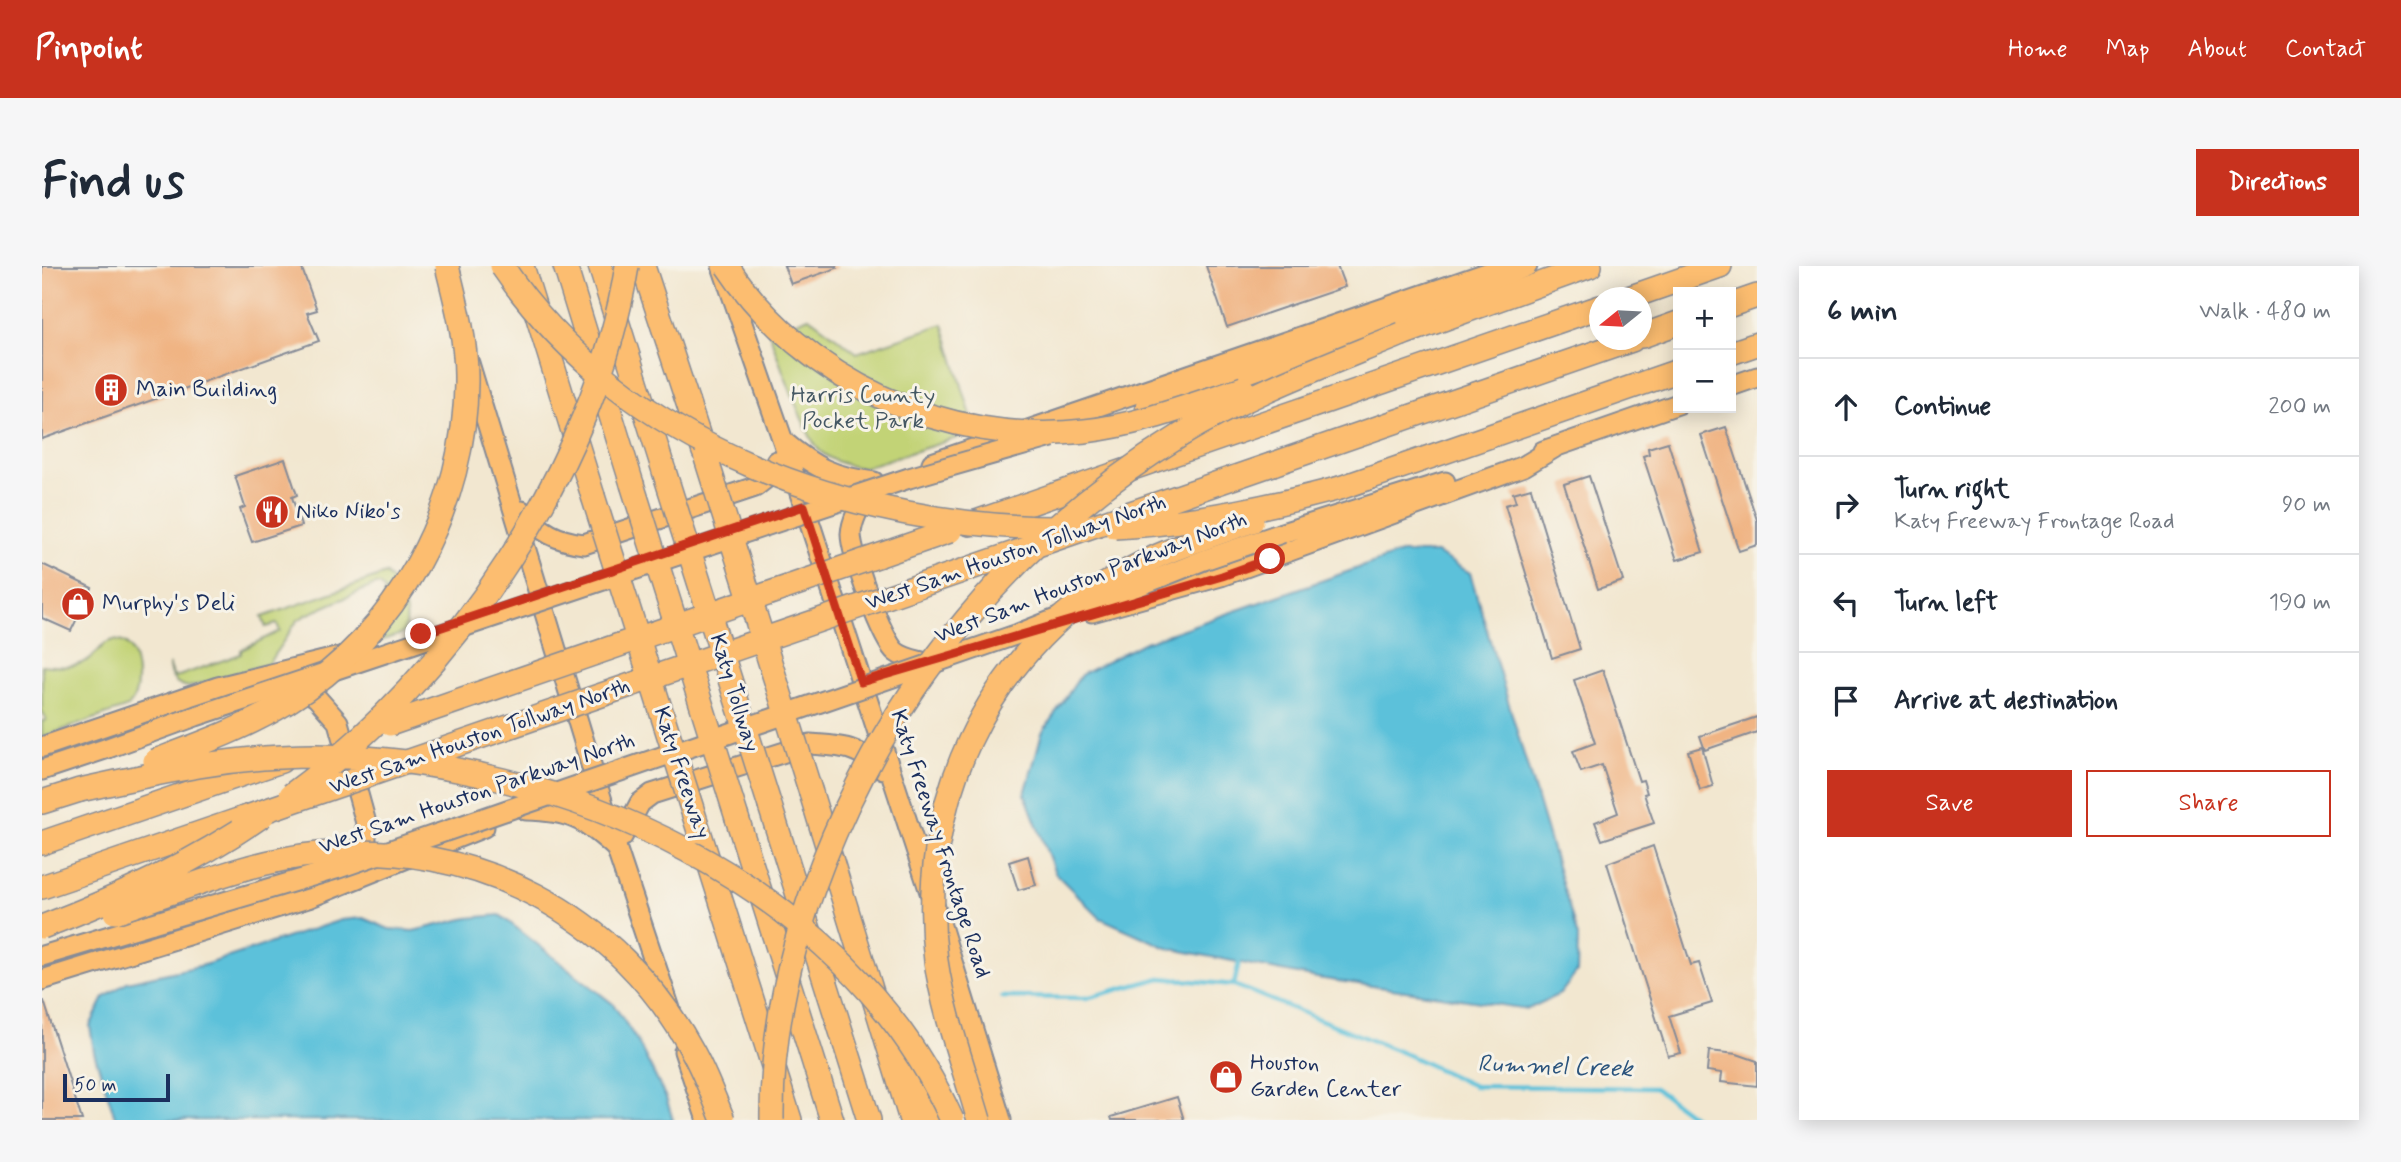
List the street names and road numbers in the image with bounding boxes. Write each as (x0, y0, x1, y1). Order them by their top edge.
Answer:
street label: West Sam Houston Tollway North (862, 487, 1170, 619)
street label: West Sam Houston Parkway North (931, 504, 1251, 652)
street label: Katy Tollway (702, 630, 766, 756)
street label: West Sam Houston Tollway North (326, 671, 634, 803)
street label: Katy Freeway (646, 703, 716, 843)
street label: Katy Freeway Frontage Road (880, 706, 998, 983)
street label: West Sam Houston Parkway North (315, 726, 639, 862)

